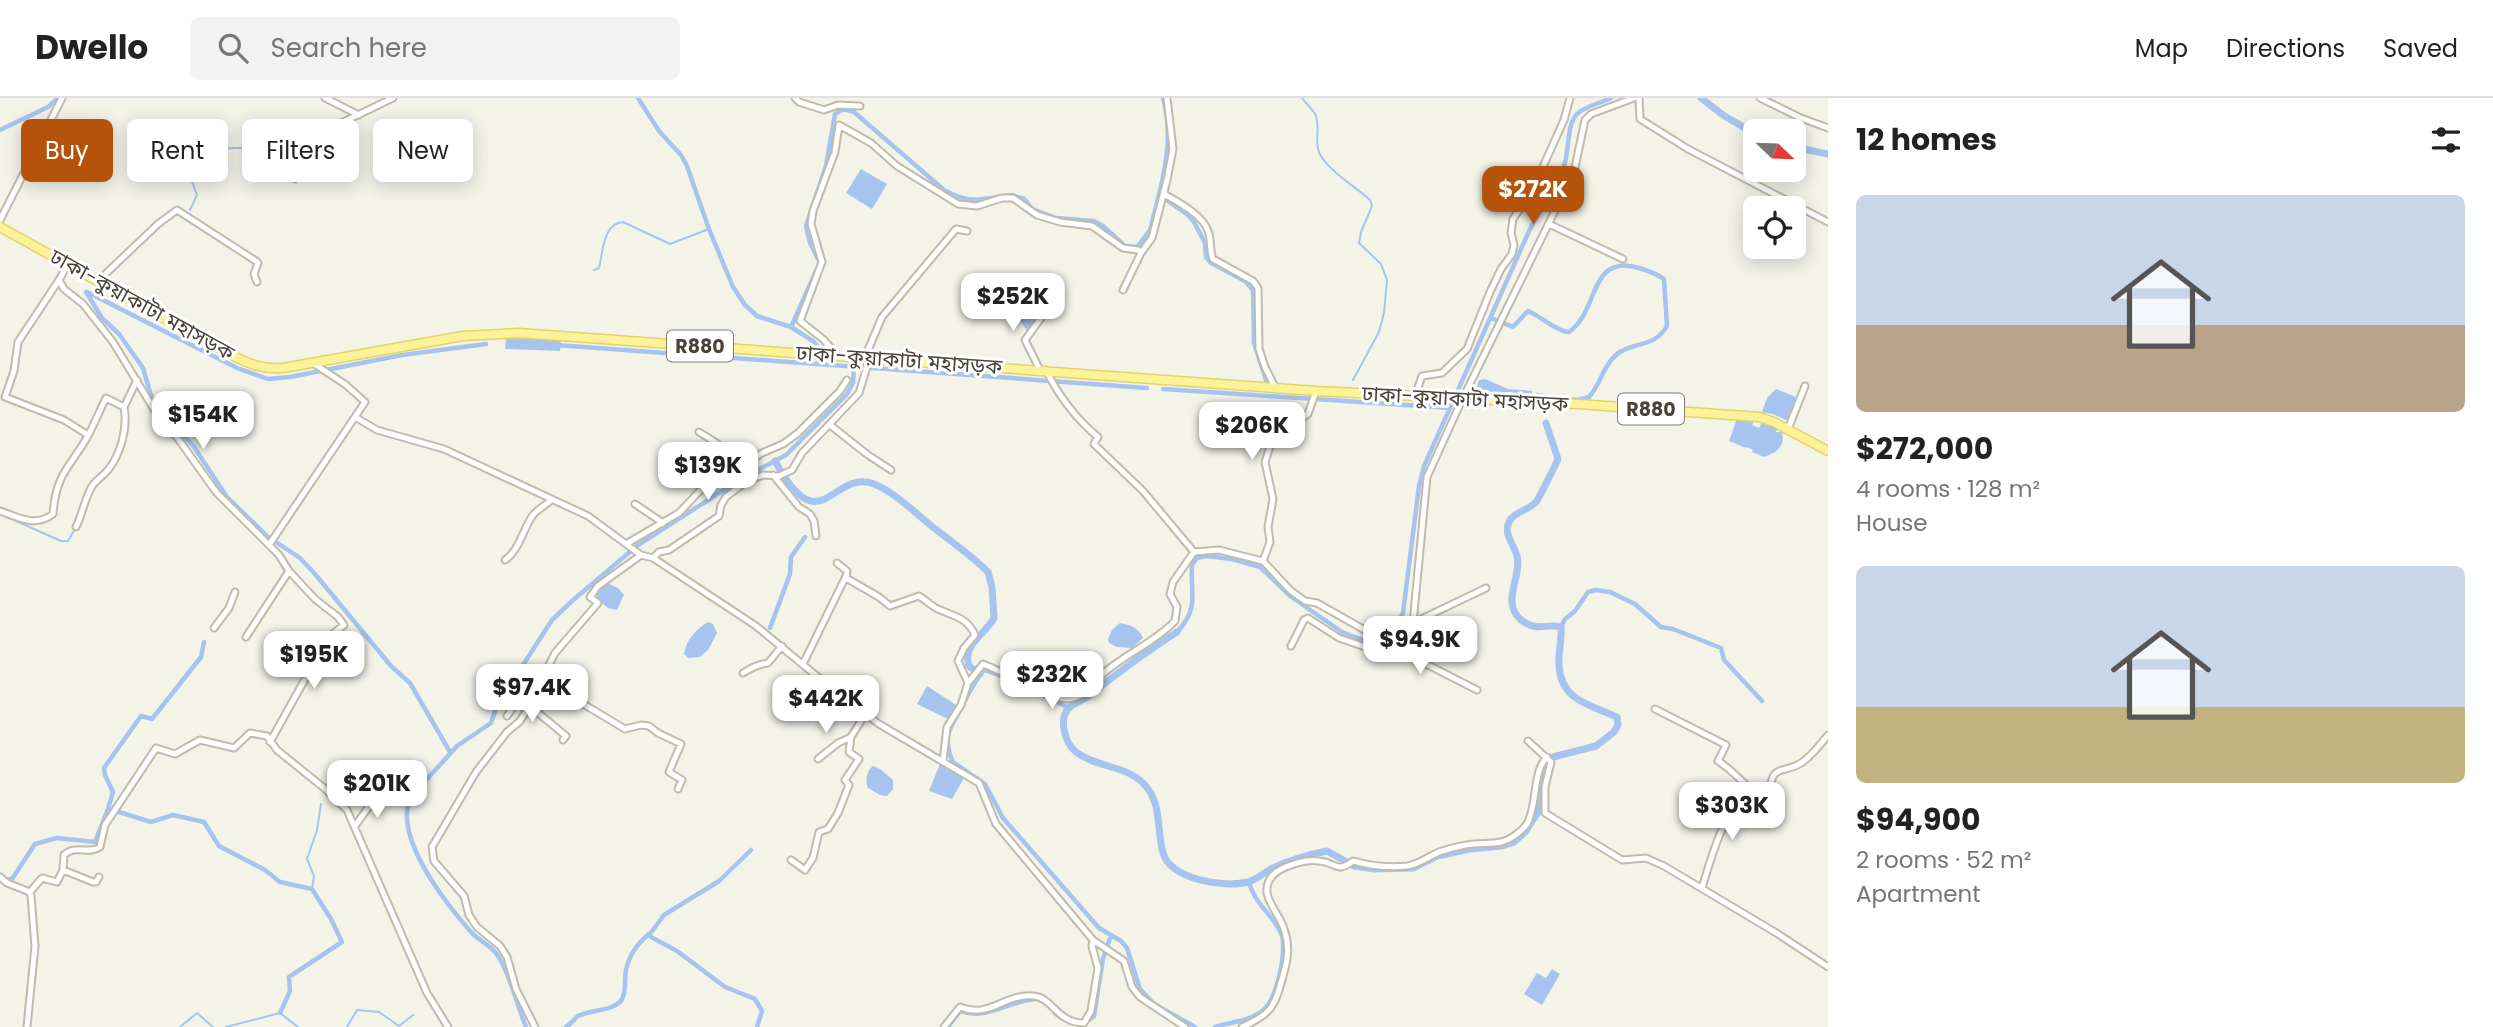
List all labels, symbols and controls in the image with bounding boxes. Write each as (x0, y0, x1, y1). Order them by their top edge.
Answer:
search box (190, 17, 680, 80)
text: Dwello (35, 24, 148, 71)
icon: search (214, 29, 252, 67)
text: Search here (270, 30, 427, 66)
text: Map (2135, 32, 2188, 65)
text: Directions (2226, 32, 2345, 65)
text: Saved (2383, 32, 2458, 65)
text: 12 homes (1856, 118, 1997, 161)
chip: Buy (21, 119, 113, 182)
chip: Rent (127, 119, 228, 182)
chip: Filters (242, 119, 359, 182)
chip: New (373, 119, 473, 182)
north arrow (1743, 119, 1806, 182)
map controls (1743, 119, 1806, 259)
icon: filters (2427, 121, 2465, 159)
pin: $272K (1484, 166, 1582, 226)
text: $272K (1498, 173, 1568, 205)
button: locate (1743, 196, 1806, 259)
street label: ঢাকা-কুয়াকাটা মহাসড়ক (44, 241, 241, 368)
icon: home (2098, 241, 2224, 367)
pin: $252K (964, 274, 1062, 333)
text: $252K (977, 280, 1049, 312)
road number: R880 (667, 330, 733, 362)
street label: ঢাকা-কুয়াকাটা মহাসড়ক (794, 338, 1004, 381)
street label: ঢাকা-কুয়াকাটা মহাসড়ক (1360, 379, 1570, 418)
pin: $154K (154, 392, 252, 451)
road number: R880 (1618, 394, 1684, 424)
text: $154K (168, 398, 238, 430)
pin: $206K (1203, 402, 1301, 462)
text: $206K (1215, 409, 1289, 441)
text: $272,000 (1856, 427, 1993, 470)
pin: $139K (659, 442, 757, 502)
text: $139K (674, 449, 742, 481)
text: 4 rooms · 128 m² (1856, 473, 2040, 505)
text: House (1856, 507, 1928, 539)
icon: home (2098, 612, 2224, 738)
pin: $94.9K (1363, 616, 1477, 676)
text: $94.9K (1379, 623, 1461, 655)
pin: $195K (265, 632, 363, 691)
text: $195K (280, 638, 348, 670)
pin: $232K (1003, 652, 1101, 711)
text: $232K (1016, 658, 1088, 690)
pin: $97.4K (475, 664, 589, 724)
text: $97.4K (492, 671, 572, 703)
pin: $442K (777, 676, 875, 735)
text: $442K (788, 682, 864, 714)
pin: $201K (328, 760, 426, 820)
text: $201K (343, 767, 411, 799)
pin: $303K (1683, 782, 1781, 842)
text: $303K (1695, 789, 1769, 821)
text: $94,900 (1856, 798, 1981, 841)
text: 2 rooms · 52 m² (1856, 844, 2031, 876)
text: Apartment (1856, 878, 1981, 910)

